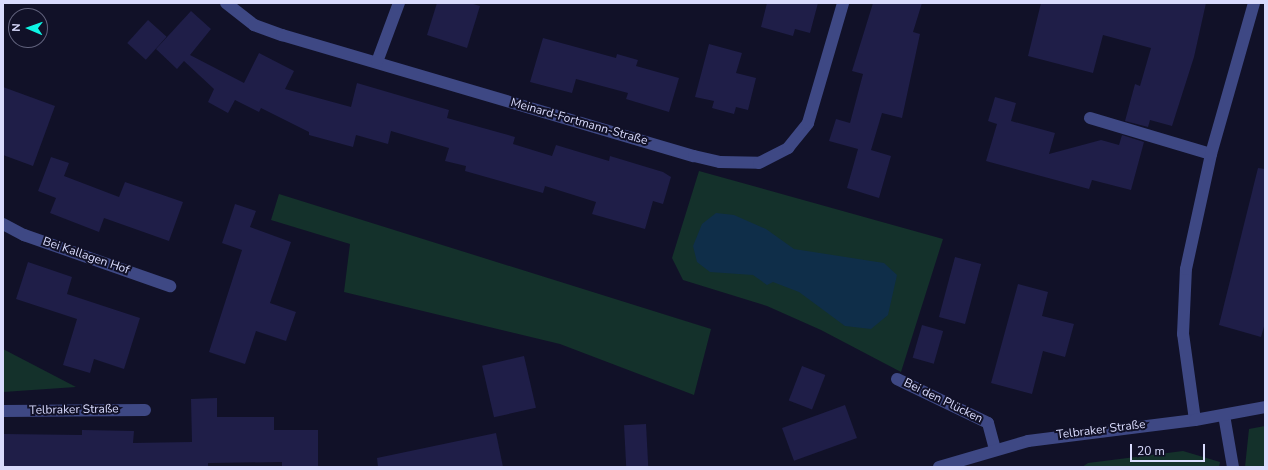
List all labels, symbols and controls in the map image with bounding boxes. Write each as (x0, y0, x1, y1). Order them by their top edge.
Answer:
north arrow (8, 8, 48, 48)
text: N (9, 23, 24, 32)
street label: Meinard-Fortmann-Straße (509, 96, 649, 148)
street label: Bei Kallagen Hof (41, 234, 131, 278)
street label: Bei den Plücken (901, 376, 985, 426)
street label: Telbraker Straße (29, 402, 119, 418)
street label: Telbraker Straße (1056, 417, 1146, 443)
scale bar (1132, 436, 1207, 462)
text: 20 m (1137, 443, 1165, 459)

